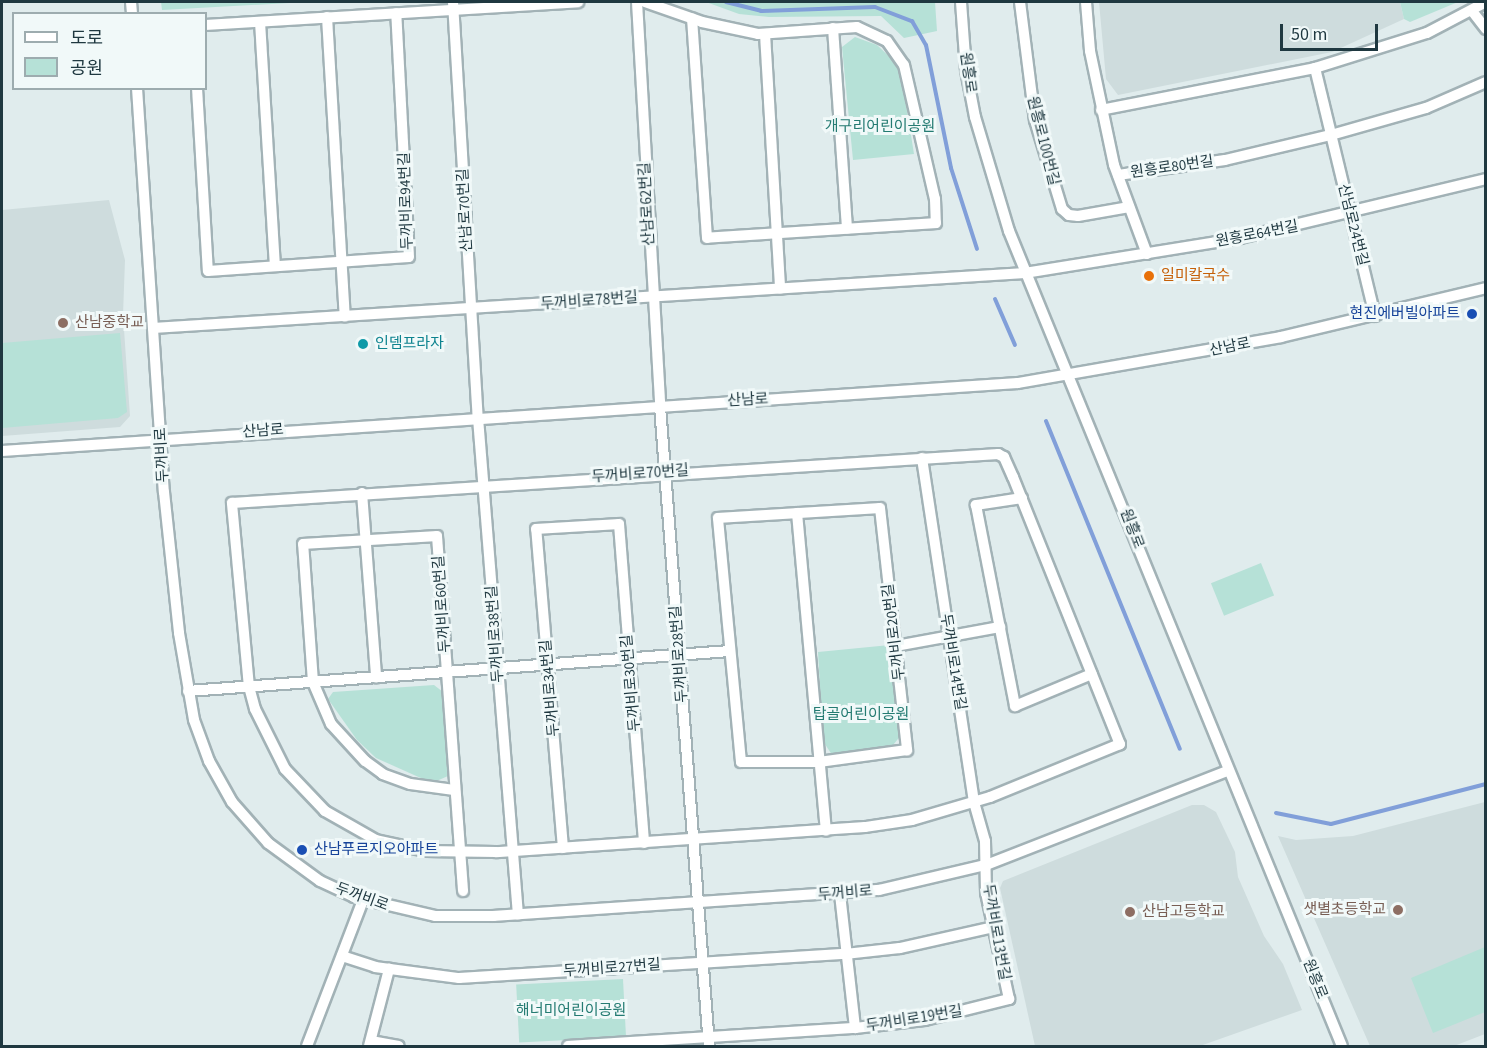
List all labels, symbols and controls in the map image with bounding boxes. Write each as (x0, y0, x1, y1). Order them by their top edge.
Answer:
legend (12, 12, 207, 90)
scale bar (1283, 12, 1380, 50)
text: 50 m (1291, 22, 1327, 47)
text: 도로 (70, 26, 103, 51)
street label: 원흥로 (956, 51, 980, 95)
text: 공원 (70, 56, 103, 81)
street label: 원흥로100번길 (1023, 94, 1063, 188)
park label: 개구리어린이공원 (825, 118, 935, 136)
street label: 두꺼비로94번길 (395, 152, 417, 250)
street label: 원흥로80번길 (1129, 152, 1215, 182)
street label: 산남로62번길 (636, 162, 658, 246)
street label: 산남로70번길 (454, 168, 476, 252)
street label: 산남로24번길 (1334, 182, 1372, 268)
street label: 원흥로64번길 (1214, 217, 1300, 251)
place label: 일미칼국수 (1161, 267, 1230, 285)
marker: 일미칼국수 (1142, 269, 1156, 283)
street label: 두꺼비로78번길 (540, 289, 638, 313)
place label: 현진에버빌아파트 (1350, 305, 1460, 323)
marker: 현진에버빌아파트 (1465, 307, 1479, 321)
place label: 산남중학교 (75, 314, 144, 332)
marker: 산남중학교 (56, 316, 70, 330)
street label: 산남로 (1208, 334, 1252, 360)
place label: 인뎀프라자 (375, 335, 444, 353)
marker: 인뎀프라자 (356, 337, 370, 351)
street label: 산남로 (727, 390, 769, 410)
street label: 산남로 (242, 421, 284, 441)
street label: 두꺼비로 (152, 427, 172, 483)
street label: 두꺼비로70번길 (591, 462, 689, 486)
street label: 원흥로 (1116, 506, 1148, 552)
street label: 두꺼비로60번길 (430, 555, 454, 653)
street label: 두꺼비로20번길 (879, 582, 909, 682)
street label: 두꺼비로38번길 (483, 585, 507, 683)
street label: 두꺼비로28번길 (667, 605, 691, 703)
street label: 두꺼비로14번길 (936, 612, 970, 712)
street label: 두꺼비로30번길 (618, 634, 644, 732)
street label: 두꺼비로34번길 (537, 639, 563, 737)
park label: 탑골어린이공원 (813, 706, 909, 724)
place label: 산남푸르지오아파트 (314, 841, 438, 859)
marker: 산남푸르지오아파트 (295, 843, 309, 857)
street label: 두꺼비로 (333, 879, 391, 915)
street label: 두꺼비로 (817, 882, 873, 904)
street label: 두꺼비로13번길 (979, 882, 1013, 982)
place label: 샛별초등학교 (1303, 901, 1386, 919)
place label: 산남고등학교 (1142, 903, 1225, 921)
marker: 샛별초등학교 (1391, 903, 1405, 917)
marker: 산남고등학교 (1123, 905, 1137, 919)
street label: 두꺼비로27번길 (563, 956, 661, 980)
street label: 원흥로 (1299, 956, 1331, 1002)
park label: 해너미어린이공원 (516, 1002, 626, 1020)
street label: 두꺼비로19번길 (864, 1002, 964, 1036)

